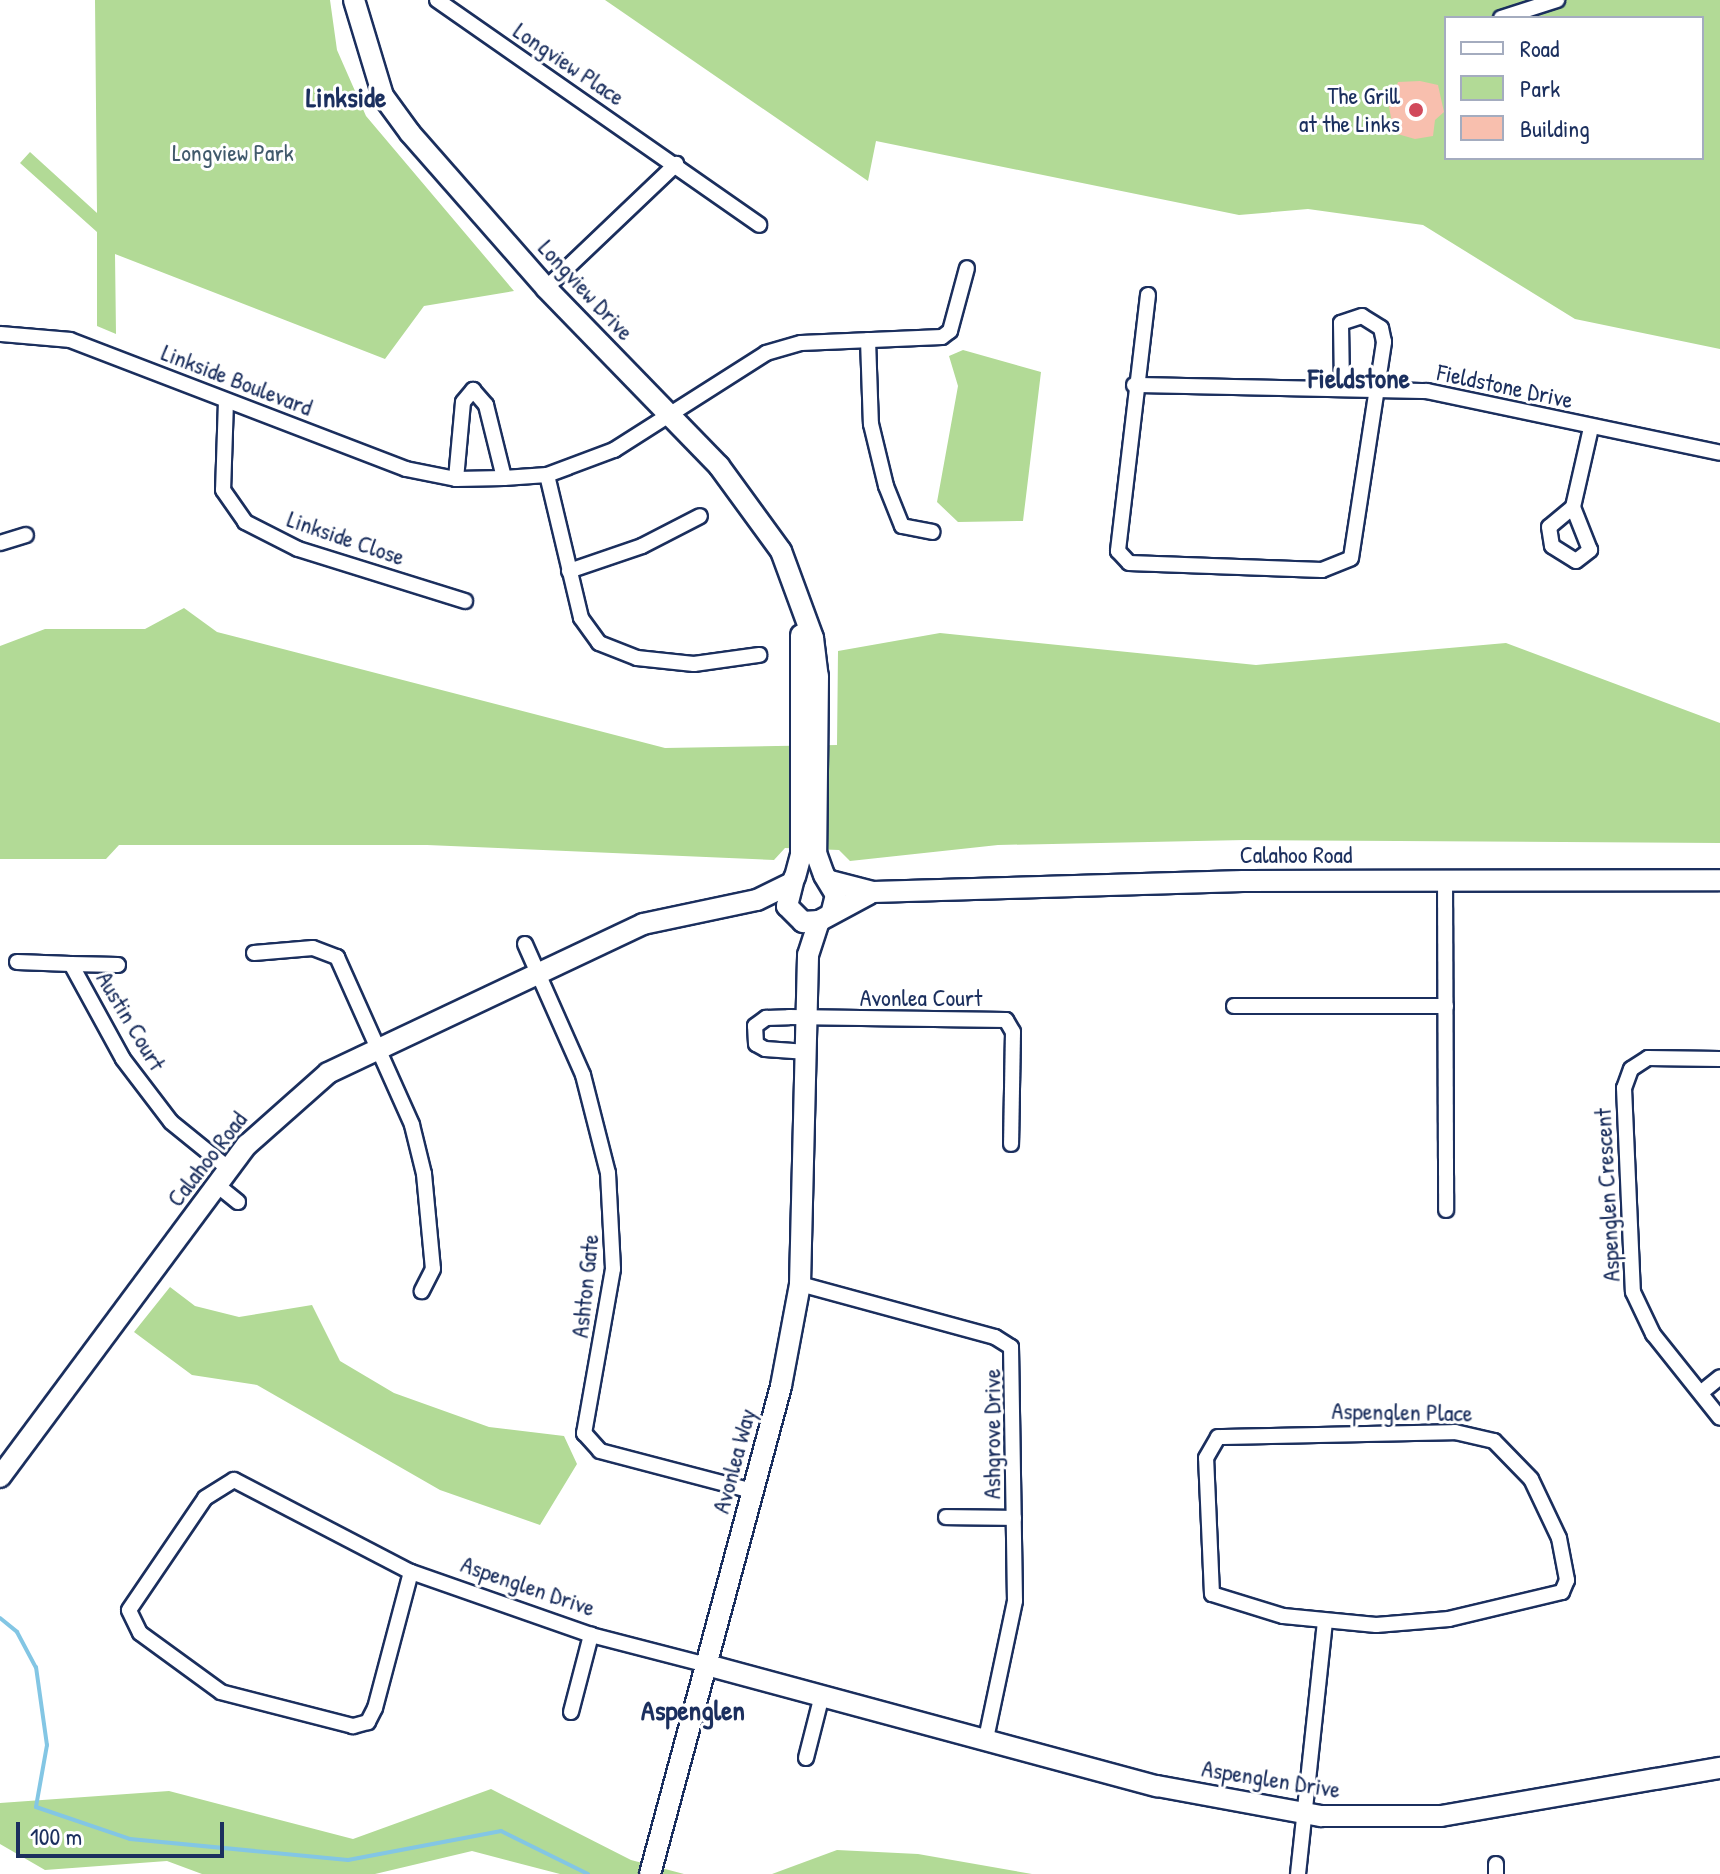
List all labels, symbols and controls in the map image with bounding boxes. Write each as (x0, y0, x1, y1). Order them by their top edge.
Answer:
street label: Longview Place (508, 16, 630, 112)
legend (1444, 16, 1704, 160)
text: Road (1520, 32, 1559, 64)
text: Park (1520, 72, 1560, 104)
district label: Linkside (306, 80, 386, 114)
place label: The Grill at the Links (1299, 82, 1400, 138)
marker: The Grill at the Links (1407, 101, 1425, 119)
text: Building (1520, 112, 1590, 144)
park label: Longview Park (172, 139, 294, 167)
street label: Longview Drive (532, 234, 640, 346)
street label: Linkside Boulevard (158, 338, 316, 422)
street label: Fieldstone Drive (1435, 358, 1575, 414)
district label: Fieldstone (1308, 361, 1410, 395)
street label: Linkside Close (284, 504, 408, 572)
street label: Calahoo Road (1240, 841, 1352, 869)
street label: Austin Court (90, 966, 172, 1076)
street label: Avonlea Court (860, 984, 982, 1012)
street label: Calahoo Road (161, 1106, 253, 1212)
street label: Aspenglen Crescent (1588, 1107, 1626, 1283)
street label: Ashton Gate (565, 1233, 605, 1339)
street label: Ashgrove Drive (978, 1369, 1006, 1499)
street label: Aspenglen Place (1331, 1396, 1473, 1428)
street label: Avonlea Way (706, 1406, 762, 1516)
street label: Aspenglen Drive (457, 1550, 599, 1622)
district label: Aspenglen (641, 1693, 745, 1727)
street label: Aspenglen Drive (1200, 1754, 1342, 1804)
scale bar (20, 1806, 228, 1856)
text: 100 m (30, 1820, 82, 1852)

